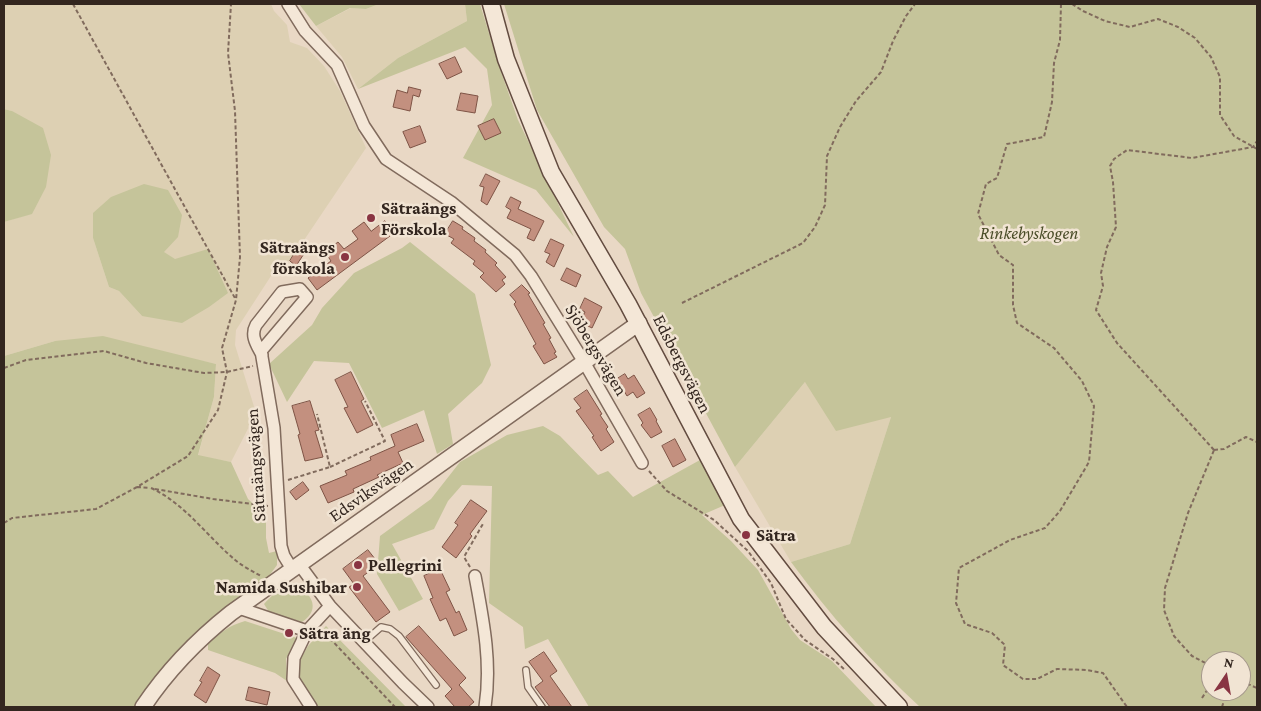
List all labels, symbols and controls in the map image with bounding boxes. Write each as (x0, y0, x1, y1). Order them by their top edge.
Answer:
place label: Sätraängs Förskola (381, 197, 456, 240)
marker: Sätraängs Förskola (365, 212, 377, 224)
park label: Rinkebyskogen (980, 222, 1078, 244)
place label: Sätraängs förskola (260, 236, 335, 278)
marker: Sätraängs förskola (339, 251, 351, 263)
street label: Sjöbergsvägen (560, 300, 632, 400)
street label: Edsbergsvägen (648, 311, 716, 417)
street label: Sätraängsvägen (241, 408, 271, 522)
street label: Edsviksvägen (325, 453, 417, 527)
place label: Sätra (756, 524, 796, 546)
marker: Sätra (740, 529, 752, 541)
place label: Pellegrini (368, 554, 442, 576)
marker: Pellegrini (352, 559, 364, 571)
place label: Namida Sushibar (216, 576, 347, 598)
marker: Namida Sushibar (351, 581, 363, 593)
place label: Sätra äng (299, 622, 371, 644)
marker: Sätra äng (283, 627, 295, 639)
north arrow (1201, 651, 1251, 701)
text: N (1223, 653, 1235, 671)

